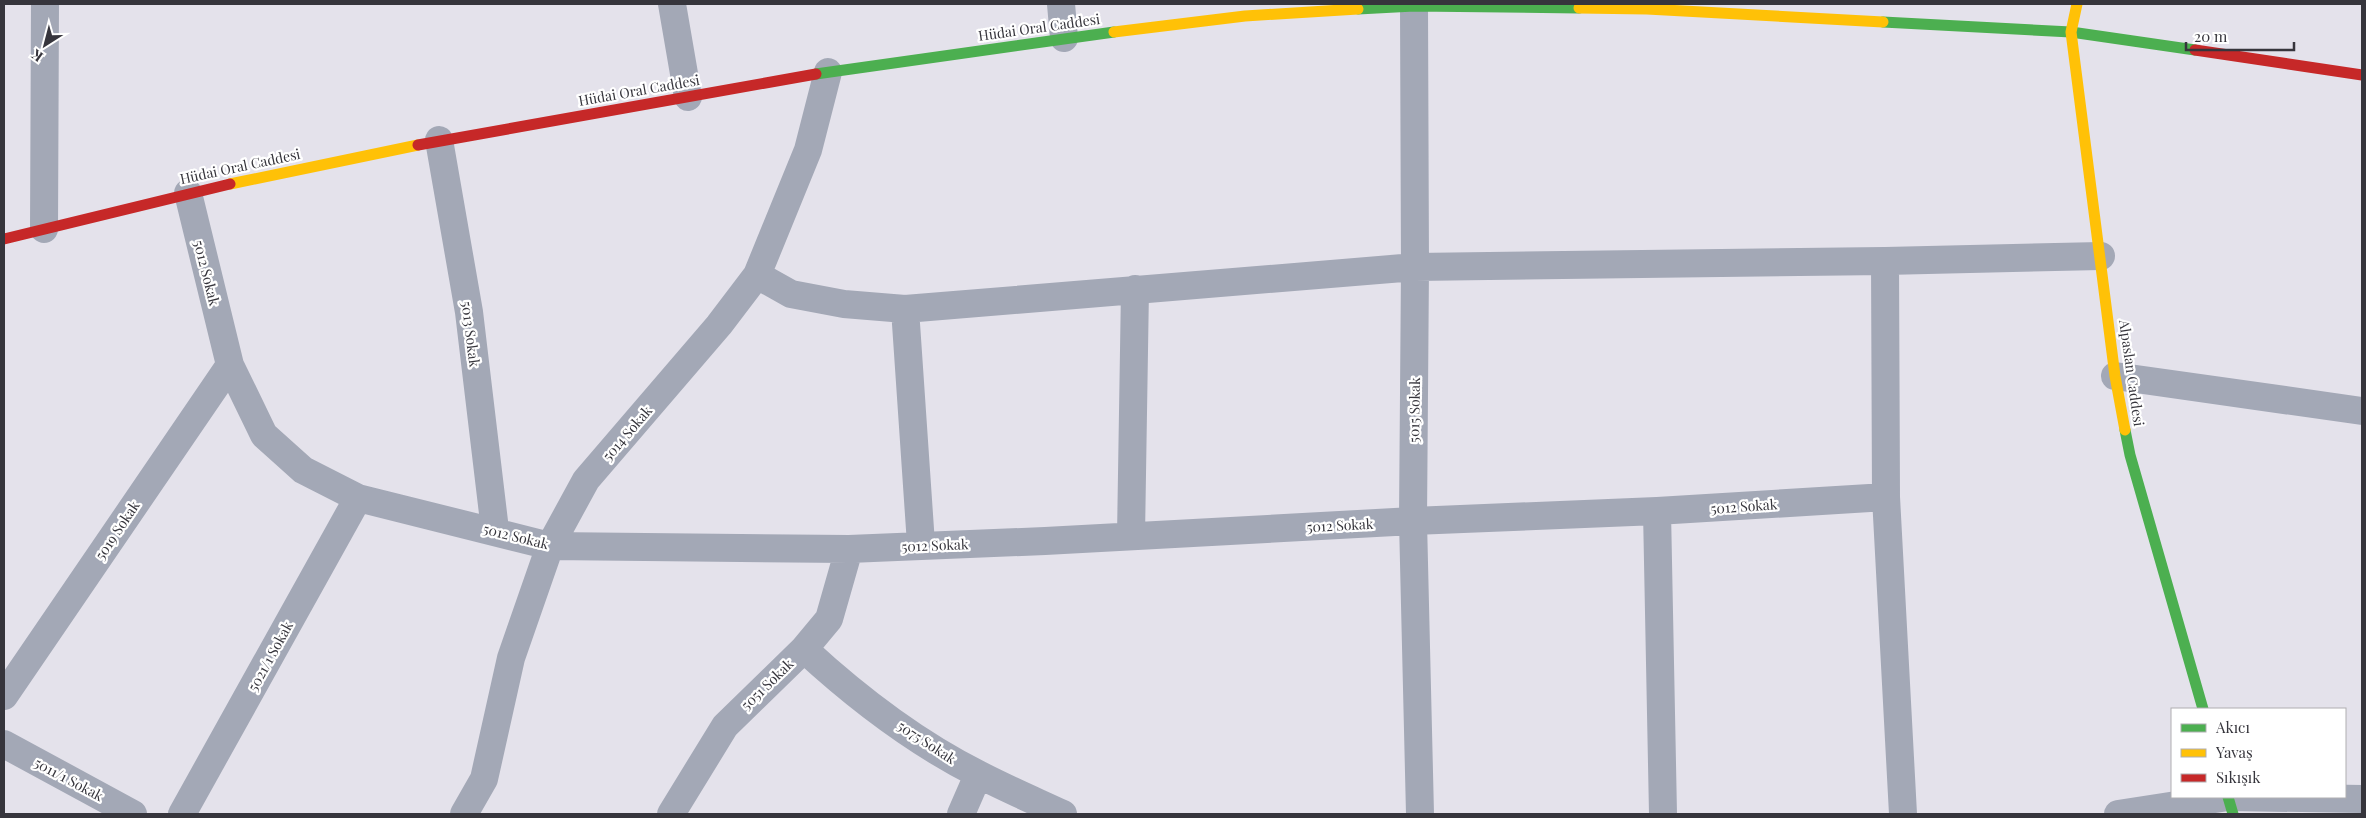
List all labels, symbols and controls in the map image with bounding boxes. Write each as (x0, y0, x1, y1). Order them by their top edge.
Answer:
street label: Hüdai Oral Caddesi (977, 9, 1101, 45)
north arrow (20, 20, 70, 70)
scale bar (2186, 20, 2294, 52)
text: 20 m (2194, 26, 2228, 46)
text: K (27, 45, 47, 67)
street label: Hüdai Oral Caddesi (577, 70, 701, 110)
street label: Hüdai Oral Caddesi (178, 144, 302, 188)
street label: 5012 Sokak (190, 238, 224, 308)
street label: 5013 Sokak (458, 300, 485, 368)
street label: Alpaslan Caddesi (2115, 318, 2149, 427)
street label: 5015 Sokak (1404, 377, 1424, 443)
street label: 5014 Sokak (598, 401, 656, 465)
street label: 5012 Sokak (1710, 494, 1778, 518)
street label: 5019 Sokak (90, 497, 144, 563)
street label: 5012 Sokak (1306, 514, 1374, 536)
street label: 5012 Sokak (481, 519, 551, 553)
street label: 5012 Sokak (901, 534, 969, 556)
street label: 5021/1 Sokak (243, 617, 297, 694)
street label: 5051 Sokak (737, 654, 798, 714)
legend (2171, 708, 2346, 798)
street label: 5075 Sokak (894, 716, 960, 768)
text: Akıcı (2215, 717, 2250, 737)
text: Yavaş (2215, 742, 2253, 762)
street label: 5011/1 Sokak (31, 753, 107, 805)
text: Sıkışık (2216, 767, 2261, 787)

